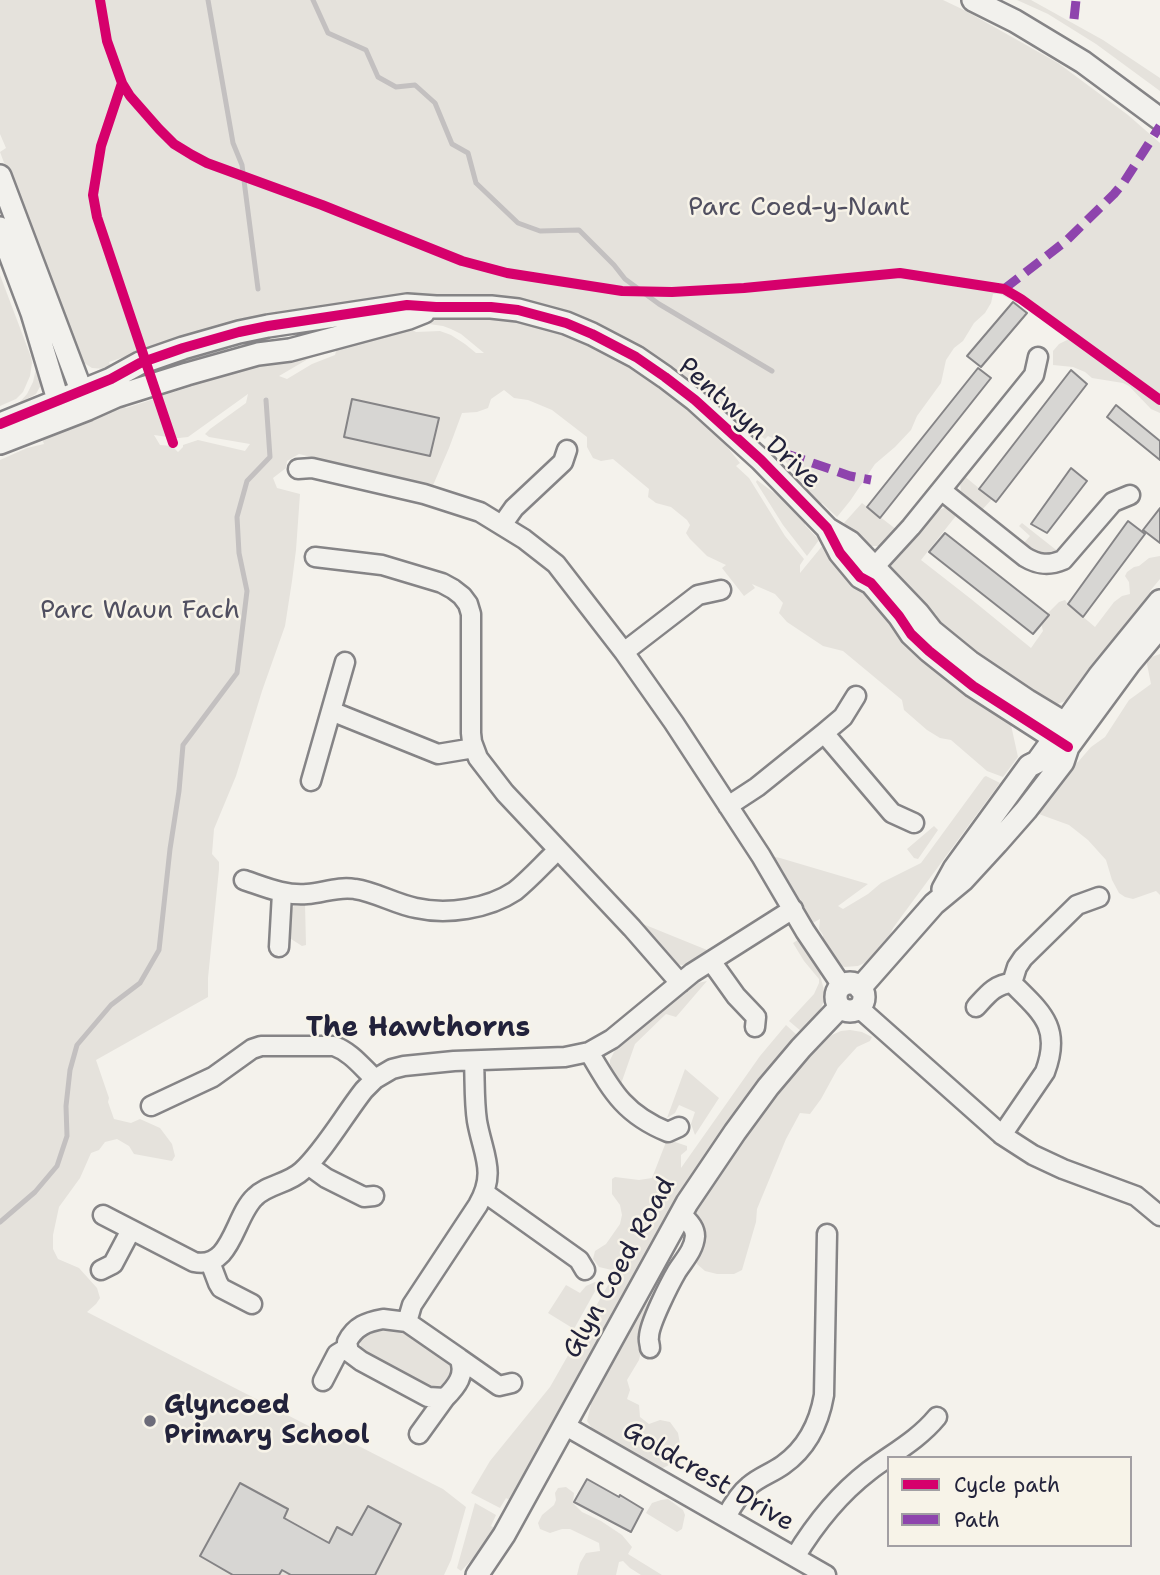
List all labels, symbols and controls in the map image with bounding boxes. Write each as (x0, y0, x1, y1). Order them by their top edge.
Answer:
park label: Parc Coed-y-Nant (688, 192, 910, 224)
street label: Pentwyn Drive (671, 352, 827, 496)
park label: Parc Waun Fach (40, 595, 240, 627)
district label: The Hawthorns (306, 1012, 530, 1046)
street label: Glyn Coed Road (557, 1172, 683, 1364)
place label: Glyncoed Primary School (164, 1390, 370, 1452)
marker: Glyncoed Primary School (142, 1413, 158, 1429)
street label: Goldcrest Drive (617, 1415, 799, 1539)
legend (887, 1456, 1132, 1547)
text: Cycle path (954, 1471, 1060, 1499)
text: Path (954, 1506, 1000, 1534)

